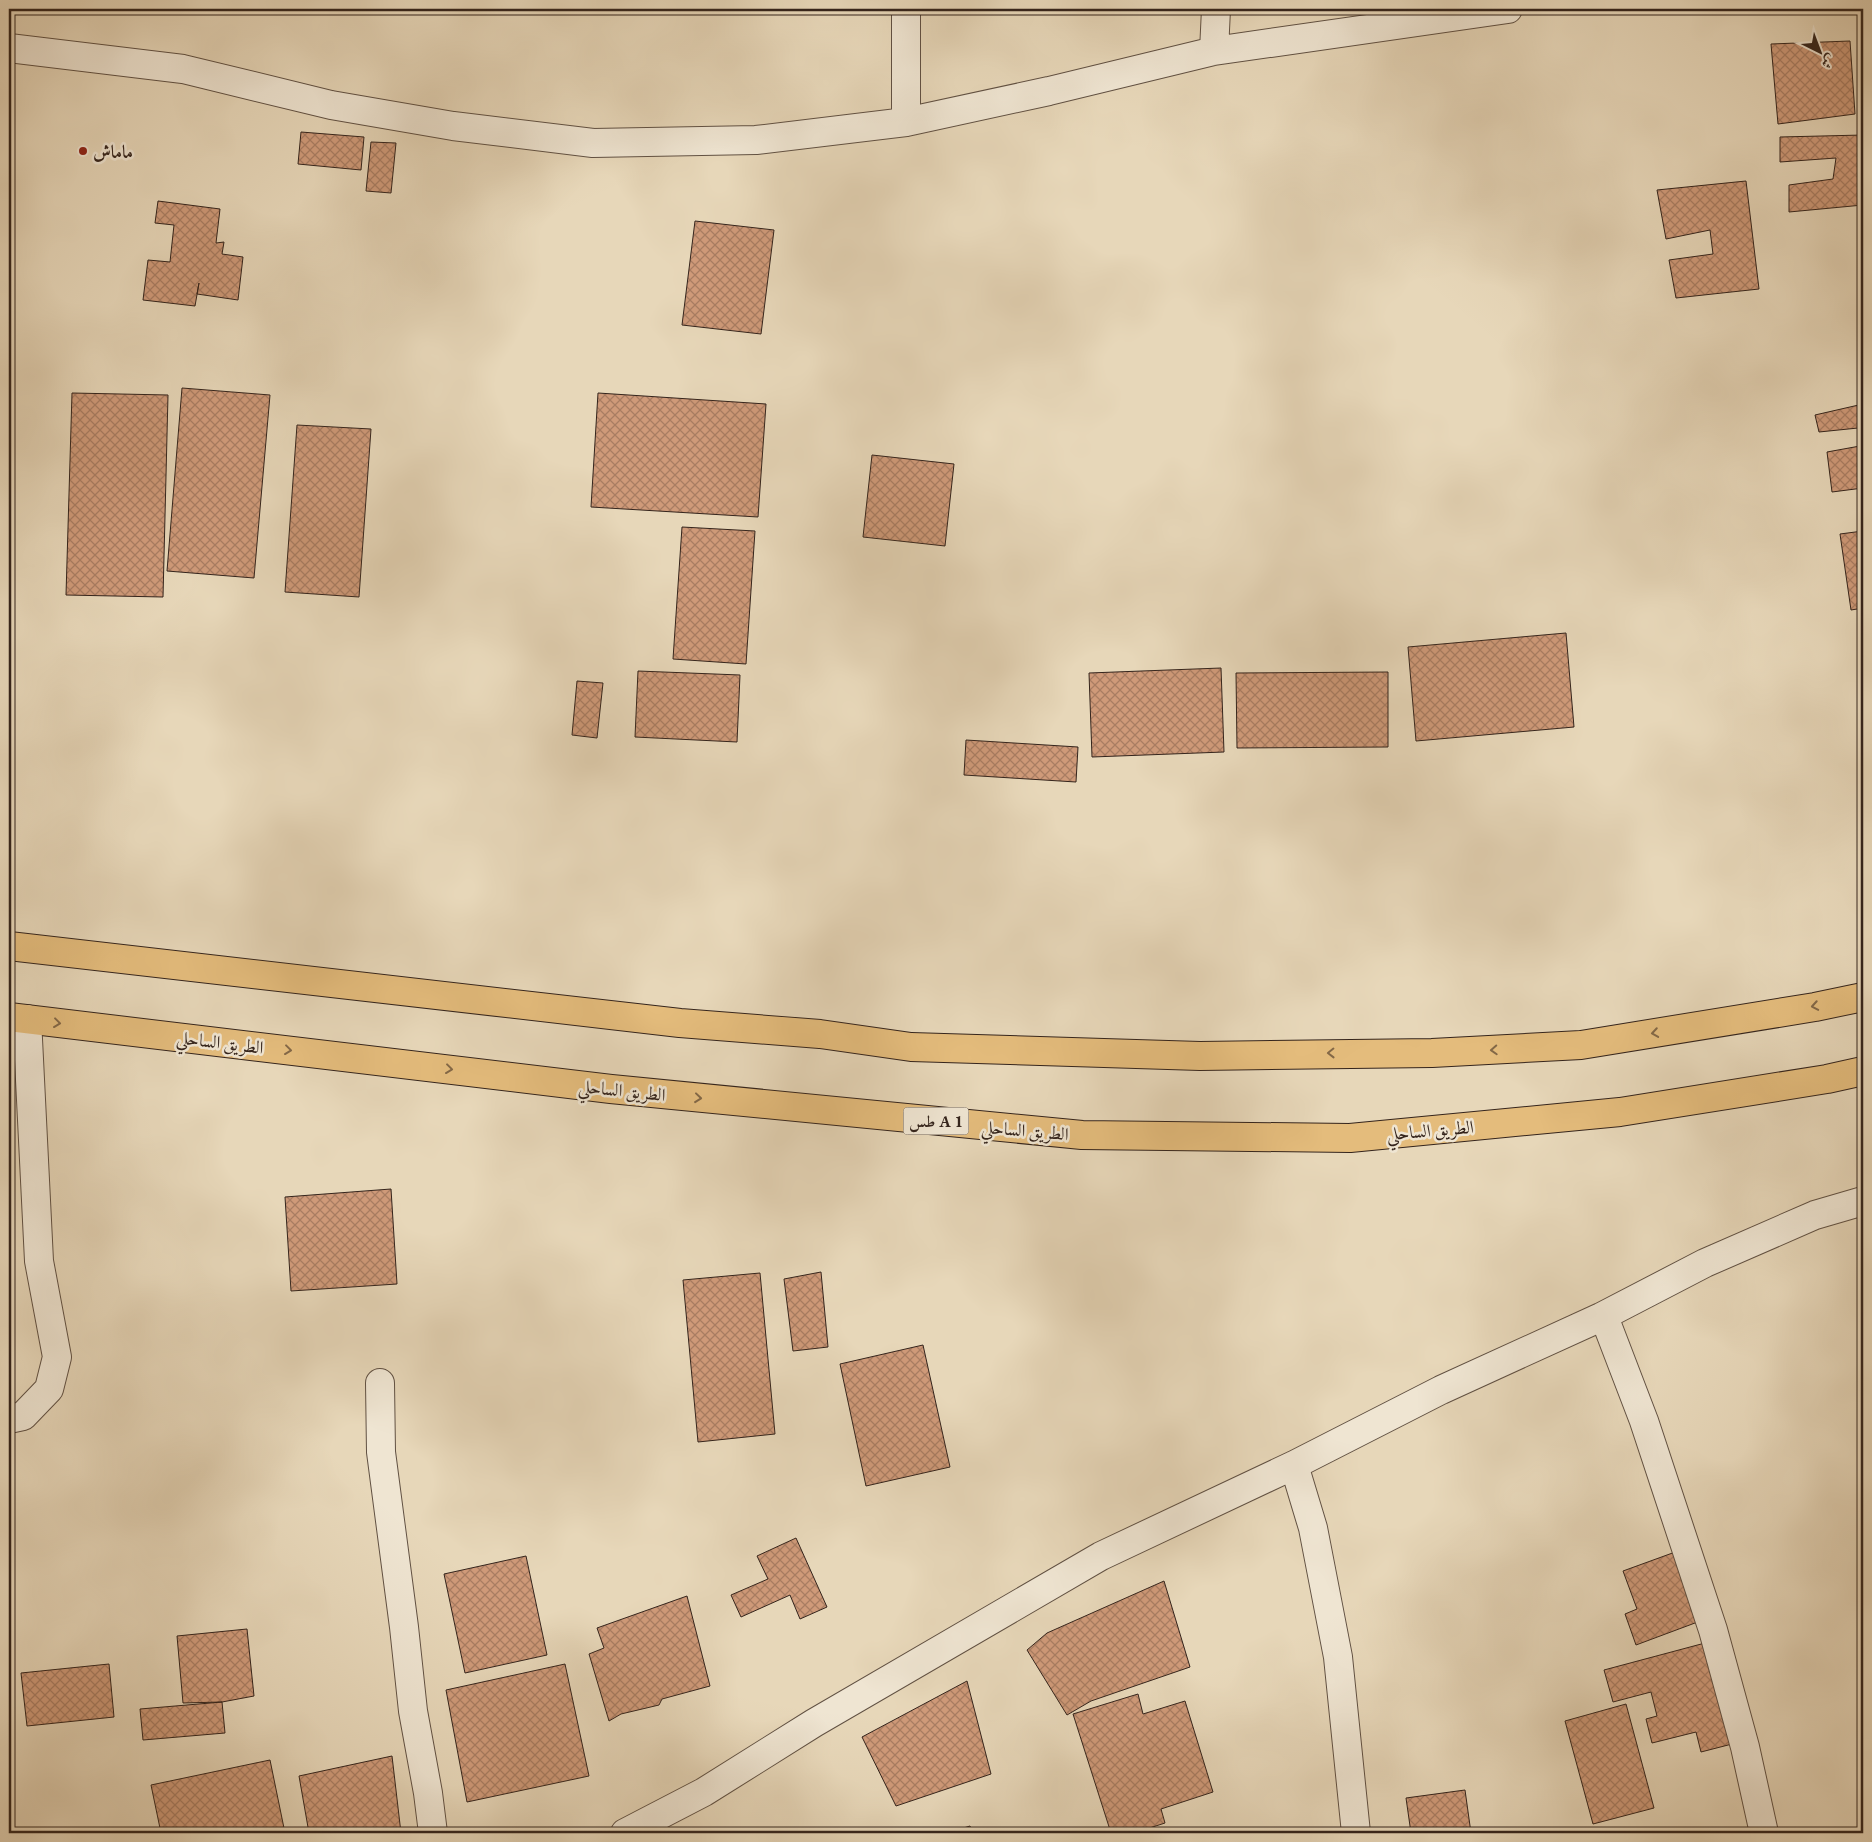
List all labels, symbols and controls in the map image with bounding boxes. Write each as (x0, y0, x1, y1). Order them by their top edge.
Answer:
north arrow (1794, 28, 1844, 78)
text: ش (1817, 50, 1840, 73)
place label: ماماش (93, 140, 133, 163)
marker: ماماش (77, 145, 89, 157)
one-way arrow (1811, 1001, 1820, 1011)
one-way arrow (54, 1017, 62, 1028)
street label: الطريق الساحلي (174, 1025, 265, 1065)
one-way arrow (1651, 1027, 1659, 1037)
one-way arrow (284, 1044, 292, 1055)
one-way arrow (1489, 1044, 1497, 1055)
one-way arrow (1327, 1048, 1335, 1059)
one-way arrow (445, 1064, 454, 1074)
street label: الطريق الساحلي (577, 1074, 667, 1112)
one-way arrow (694, 1092, 702, 1103)
road number: طس A 1 (904, 1108, 968, 1134)
street label: الطريق الساحلي (980, 1115, 1070, 1151)
street label: الطريق الساحلي (1385, 1115, 1475, 1151)

